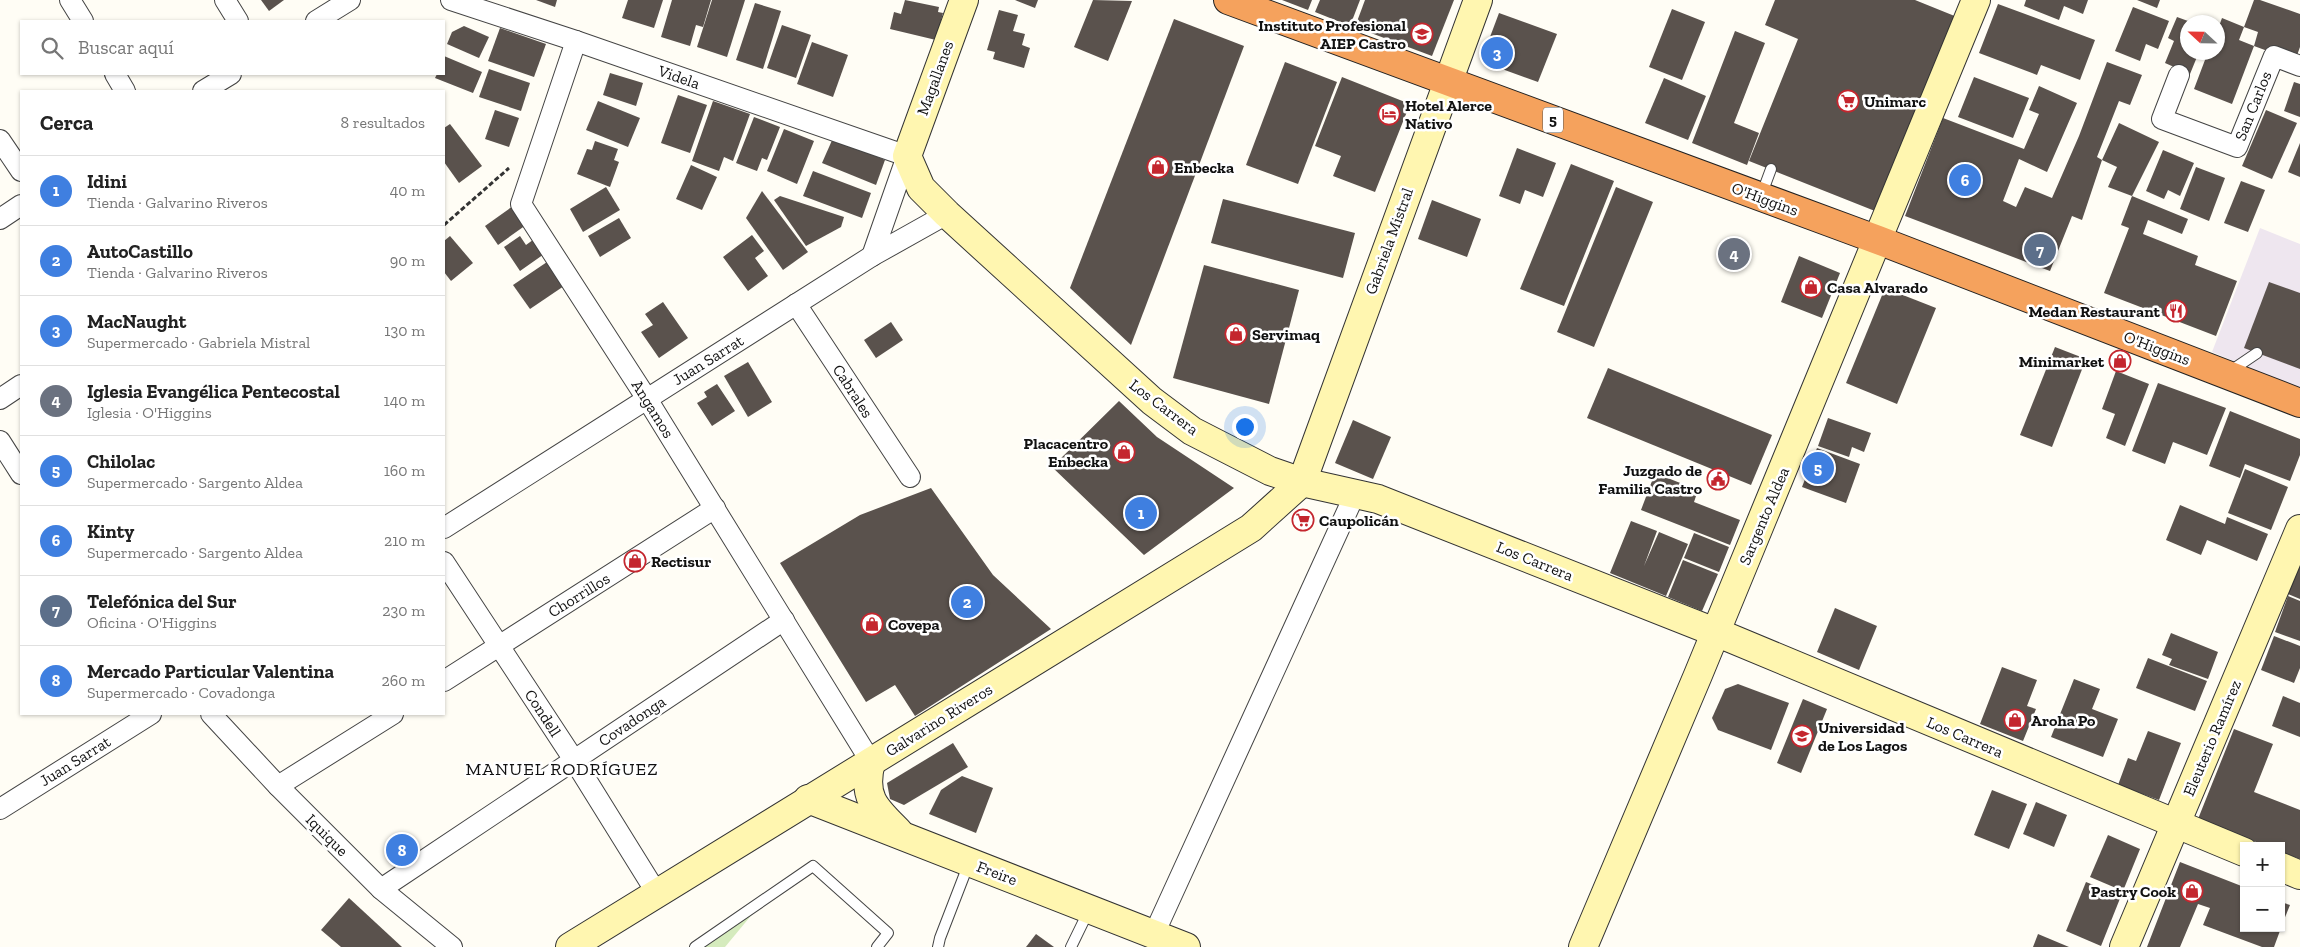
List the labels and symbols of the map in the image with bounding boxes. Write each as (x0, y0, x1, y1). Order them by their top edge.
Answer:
north arrow (2180, 15, 2225, 60)
place label: Instituto Profesional AIEP Castro (1258, 16, 1407, 53)
school or university icon: Instituto Profesional AIEP Castro (1410, 22, 1434, 46)
pin: 3 (1481, 34, 1513, 72)
street label: Magallanes (913, 38, 957, 118)
street label: Videla (655, 61, 703, 93)
street label: San Carlos (2230, 69, 2276, 143)
supermarket icon: Unimarc (1836, 89, 1860, 113)
place label: Unimarc (1864, 92, 1926, 111)
place label: Hotel Alerce Nativo (1405, 96, 1492, 133)
hotel icon: Hotel Alerce Nativo (1377, 102, 1401, 126)
road number: 5 (1543, 108, 1563, 132)
shop icon: Enbecka (1146, 155, 1170, 179)
place label: Enbecka (1174, 158, 1234, 177)
pin: 6 (1949, 161, 1981, 199)
street label: O'Higgins (1729, 178, 1801, 220)
street label: Gabriela Mistral (1361, 185, 1417, 297)
pin: 7 (2024, 231, 2056, 269)
pin: 4 (1718, 235, 1750, 273)
shop icon: Casa Alvarado (1799, 275, 1823, 299)
place label: Casa Alvarado (1827, 278, 1928, 297)
restaurant icon: Medan Restaurant (2164, 299, 2188, 323)
place label: Medan Restaurant (2028, 302, 2161, 321)
shop icon: Servimaq (1224, 322, 1248, 346)
place label: Servimaq (1252, 325, 1320, 344)
street label: O'Higgins (2121, 327, 2193, 369)
street label: Juan Sarrat (669, 331, 747, 389)
shop icon: Minimarket (2108, 349, 2132, 373)
place label: Minimarket (2019, 352, 2105, 371)
street label: Cabrales (829, 361, 877, 421)
street label: Los Carrera (1126, 375, 1202, 439)
street label: Angamos (628, 376, 678, 442)
your location (1232, 414, 1258, 440)
place label: Placacentro Enbecka (1024, 434, 1109, 471)
shop icon: Placacentro Enbecka (1112, 440, 1136, 464)
pin: 5 (1802, 449, 1834, 487)
place label: Juzgado de Familia Castro (1598, 461, 1703, 498)
street label: Sargento Aldea (1735, 464, 1793, 568)
public building icon: Juzgado de Familia Castro (1706, 467, 1730, 491)
pin: 1 (1125, 494, 1157, 532)
supermarket icon: Caupolicán (1291, 508, 1315, 532)
place label: Caupolicán (1319, 511, 1399, 530)
street label: Los Carrera (1494, 537, 1576, 585)
shop icon: Rectisur (623, 549, 647, 573)
place label: Rectisur (651, 552, 711, 571)
street label: Chorrillos (545, 569, 613, 621)
pin: 2 (951, 583, 983, 621)
shop icon: Covepa (860, 612, 884, 636)
place label: Covepa (888, 615, 940, 634)
street label: Eleuterio Ramírez (2179, 677, 2245, 799)
street label: Galvarino Riveros (882, 680, 996, 760)
street label: Condell (521, 686, 565, 740)
street label: Covadonga (595, 691, 669, 750)
shop icon: Aroha Po (2003, 708, 2027, 732)
place label: Aroha Po (2031, 711, 2096, 730)
street label: Los Carrera (1924, 712, 2006, 762)
place label: Universidad de Los Lagos (1818, 718, 1907, 755)
school or university icon: Universidad de Los Lagos (1790, 724, 1814, 748)
street label: Juan Sarrat (36, 732, 114, 790)
district label: MANUEL RODRÍGUEZ (465, 758, 659, 780)
street label: Iquique (302, 810, 352, 860)
pin: 8 (386, 831, 418, 869)
street label: Freire (974, 857, 1020, 889)
shop icon: Pastry Cook (2180, 879, 2204, 903)
place label: Pastry Cook (2091, 882, 2176, 901)

